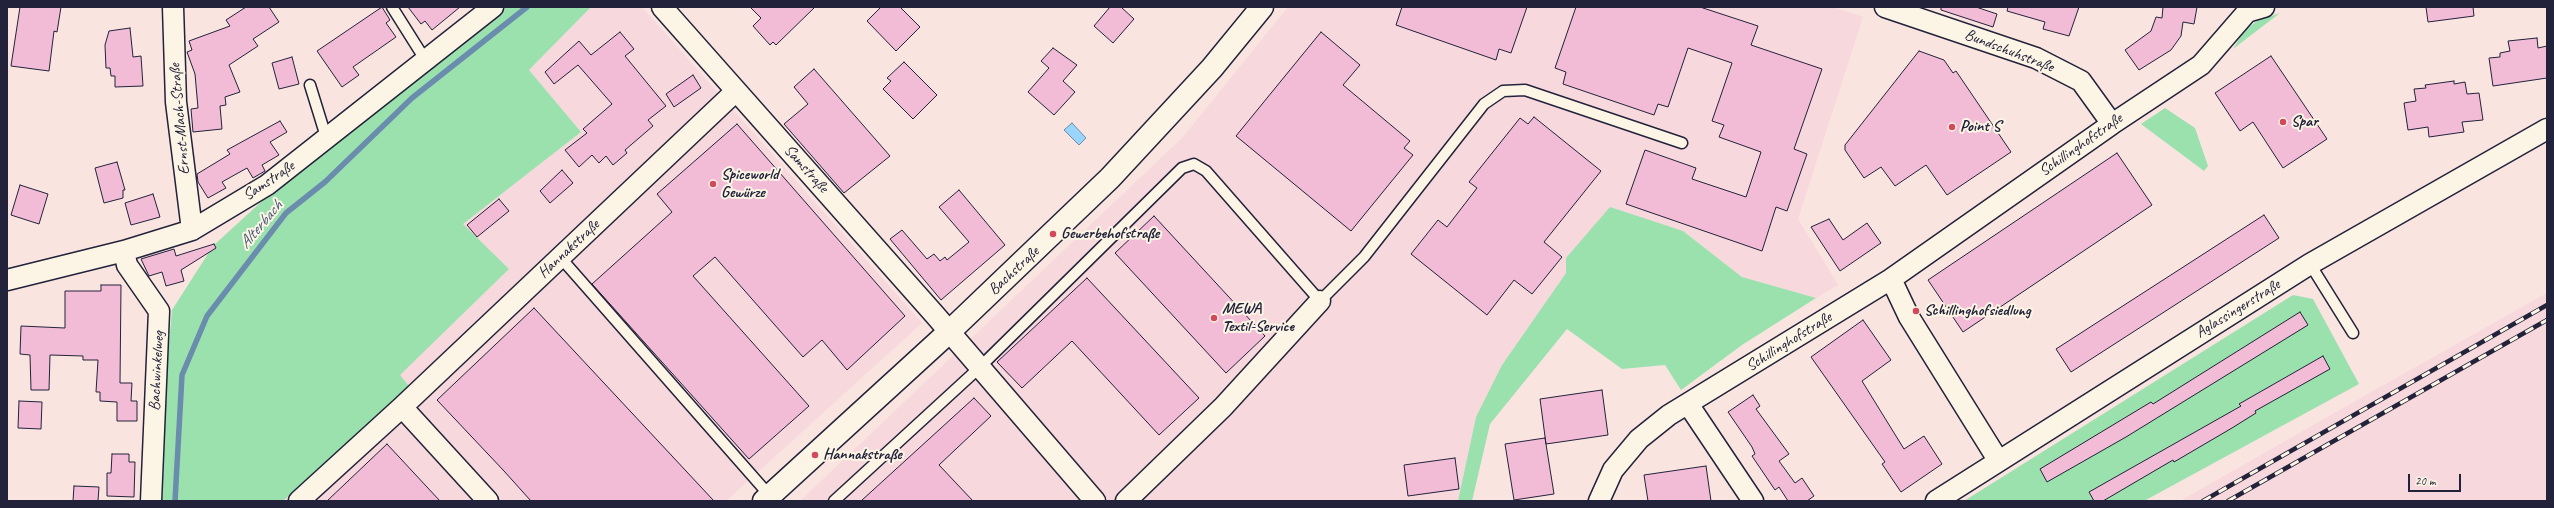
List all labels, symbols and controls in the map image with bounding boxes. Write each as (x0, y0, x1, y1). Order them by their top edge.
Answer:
street label: Bundschuhstraße (1962, 25, 2056, 77)
street label: Ernst-Mach-Straße (166, 62, 194, 176)
street label: Schillinghofstraße (2036, 109, 2126, 181)
place label: Spar (2291, 112, 2318, 132)
place label: Point S (1960, 117, 2000, 137)
marker: Spar (2278, 117, 2288, 127)
marker: Point S (1947, 122, 1957, 132)
street label: Samstraße (779, 141, 833, 197)
street label: Samstraße (240, 157, 298, 205)
place label: Spiceworld Gewürze (721, 165, 778, 203)
marker: Spiceworld Gewürze (708, 179, 718, 189)
water label: Alterbach (235, 197, 287, 253)
street label: Hannakstraße (534, 216, 604, 282)
place label: Gewerbehofstraße (1061, 224, 1159, 244)
marker: Gewerbehofstraße (1048, 229, 1058, 239)
street label: Bachstraße (985, 243, 1043, 299)
street label: Aglassingerstraße (2192, 275, 2284, 343)
place label: MEWA Textil-Service (1222, 299, 1294, 337)
place label: Schillinghofsiedlung (1924, 301, 2031, 321)
marker: Schillinghofsiedlung (1911, 306, 1921, 316)
street label: Schillinghofstraße (1743, 308, 1835, 376)
marker: MEWA Textil-Service (1209, 313, 1219, 323)
street label: Bachwinkelweg (145, 331, 169, 411)
place label: Hannakstraße (823, 445, 902, 465)
marker: Hannakstraße (810, 450, 820, 460)
scale bar (2410, 466, 2463, 492)
text: 20 m (2415, 473, 2435, 489)

